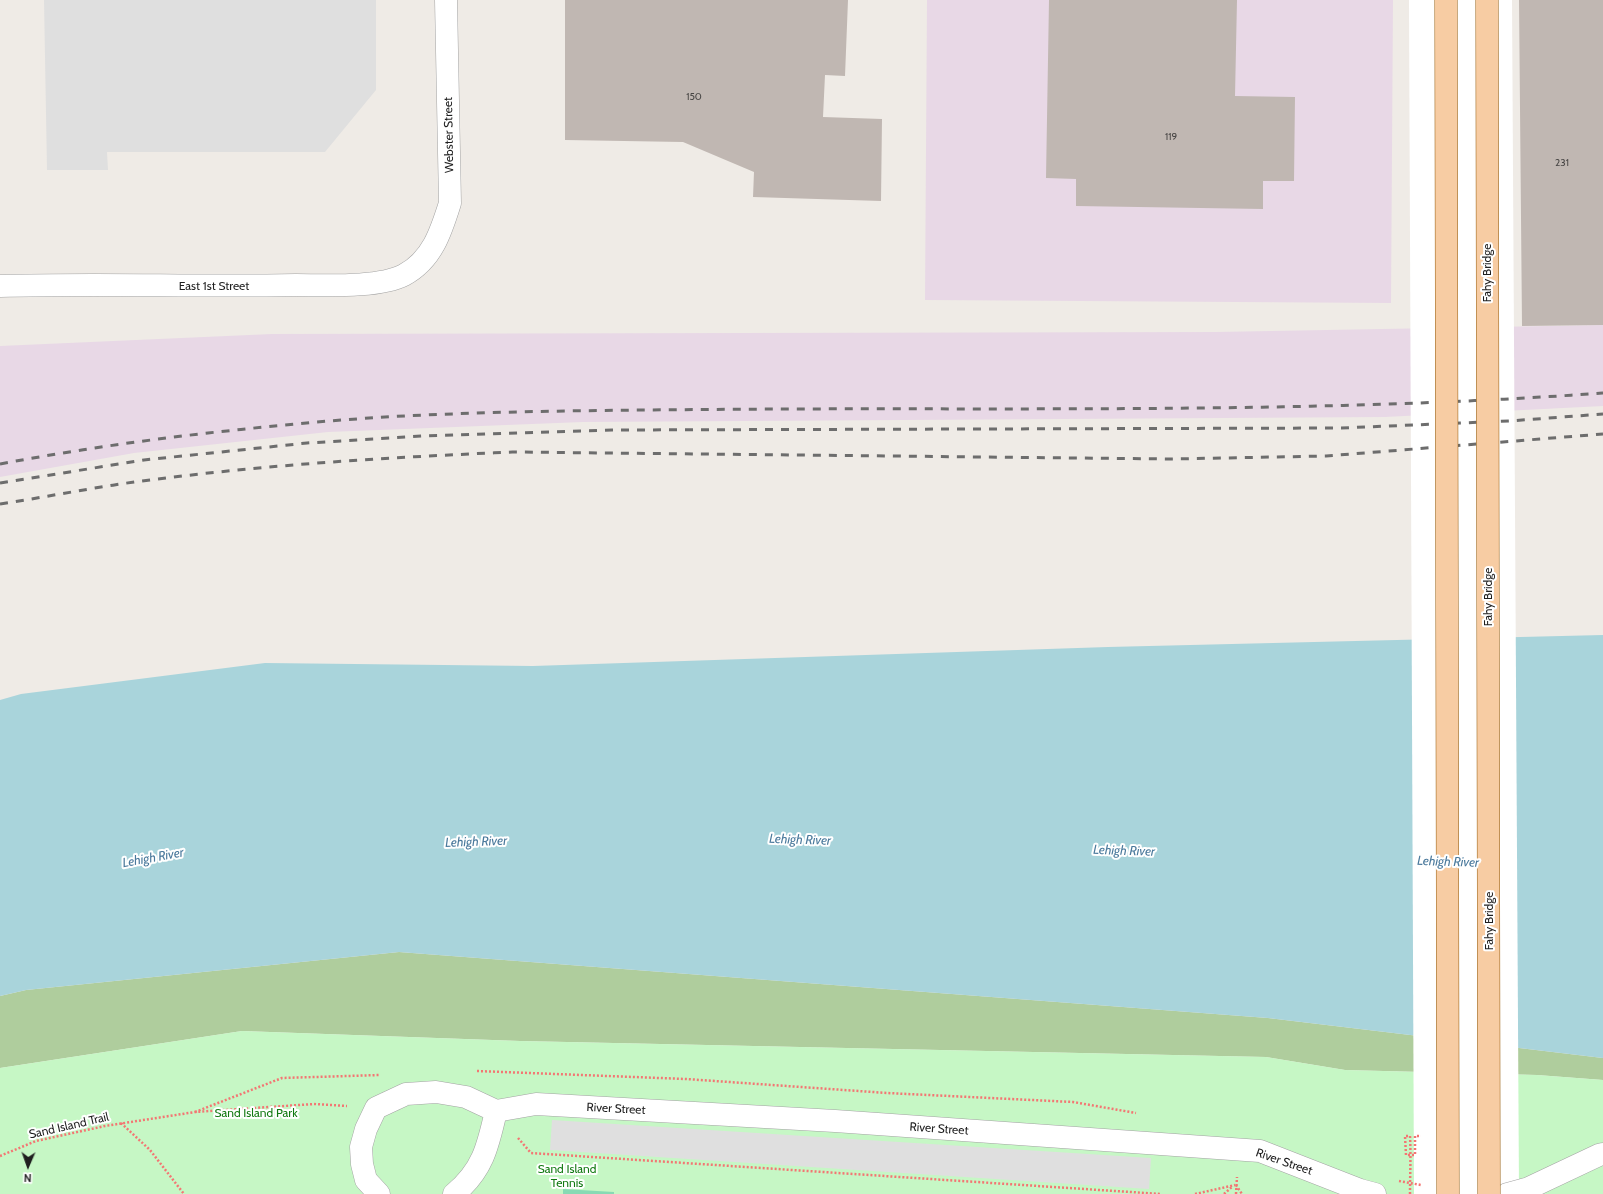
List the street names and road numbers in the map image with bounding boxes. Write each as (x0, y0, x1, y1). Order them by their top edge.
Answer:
street label: Webster Street (441, 97, 457, 173)
street label: Fahy Bridge (1480, 244, 1494, 302)
street label: East 1st Street (179, 279, 249, 293)
street label: Fahy Bridge (1481, 568, 1495, 626)
street label: Fahy Bridge (1482, 892, 1496, 950)
street label: River Street (586, 1100, 646, 1118)
street label: Sand Island Trail (28, 1110, 110, 1142)
street label: River Street (909, 1120, 969, 1138)
street label: River Street (1254, 1146, 1314, 1178)

